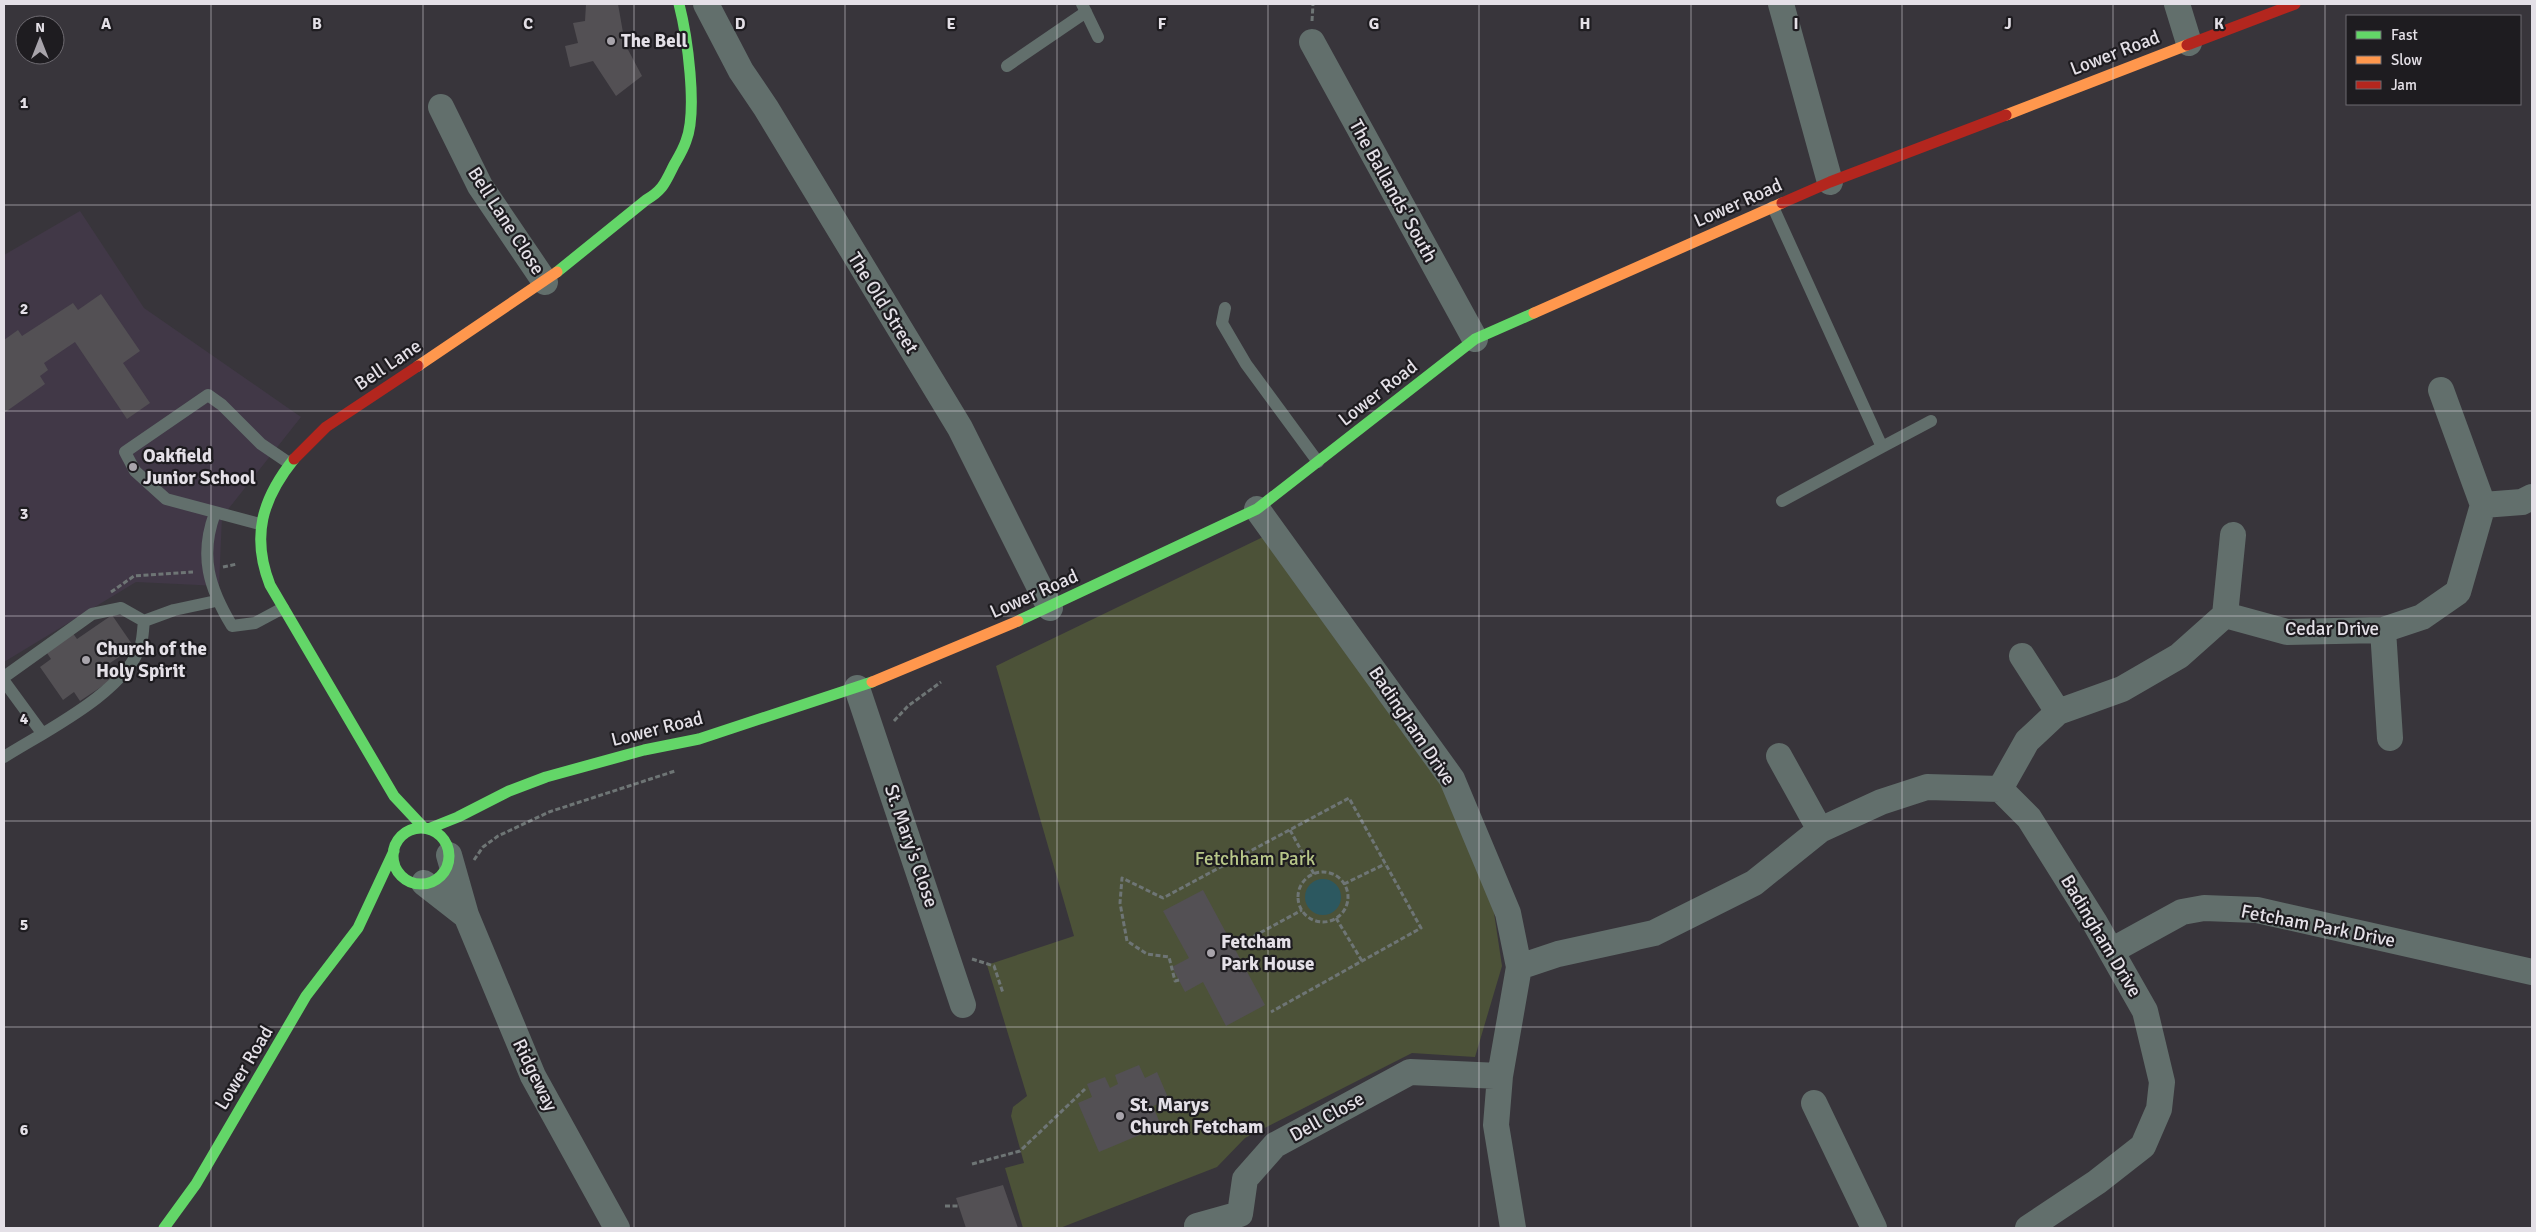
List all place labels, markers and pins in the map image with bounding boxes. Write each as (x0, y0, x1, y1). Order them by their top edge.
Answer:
place label: The Bell (621, 29, 687, 53)
marker: The Bell (605, 35, 617, 47)
place label: Oakfield Junior School (143, 444, 256, 490)
marker: Oakfield Junior School (127, 461, 139, 473)
place label: Church of the Holy Spirit (96, 637, 207, 683)
marker: Church of the Holy Spirit (80, 654, 92, 666)
place label: Fetcham Park House (1221, 930, 1314, 976)
marker: Fetcham Park House (1205, 947, 1217, 959)
place label: St. Marys Church Fetcham (1130, 1093, 1263, 1139)
marker: St. Marys Church Fetcham (1114, 1110, 1126, 1122)

